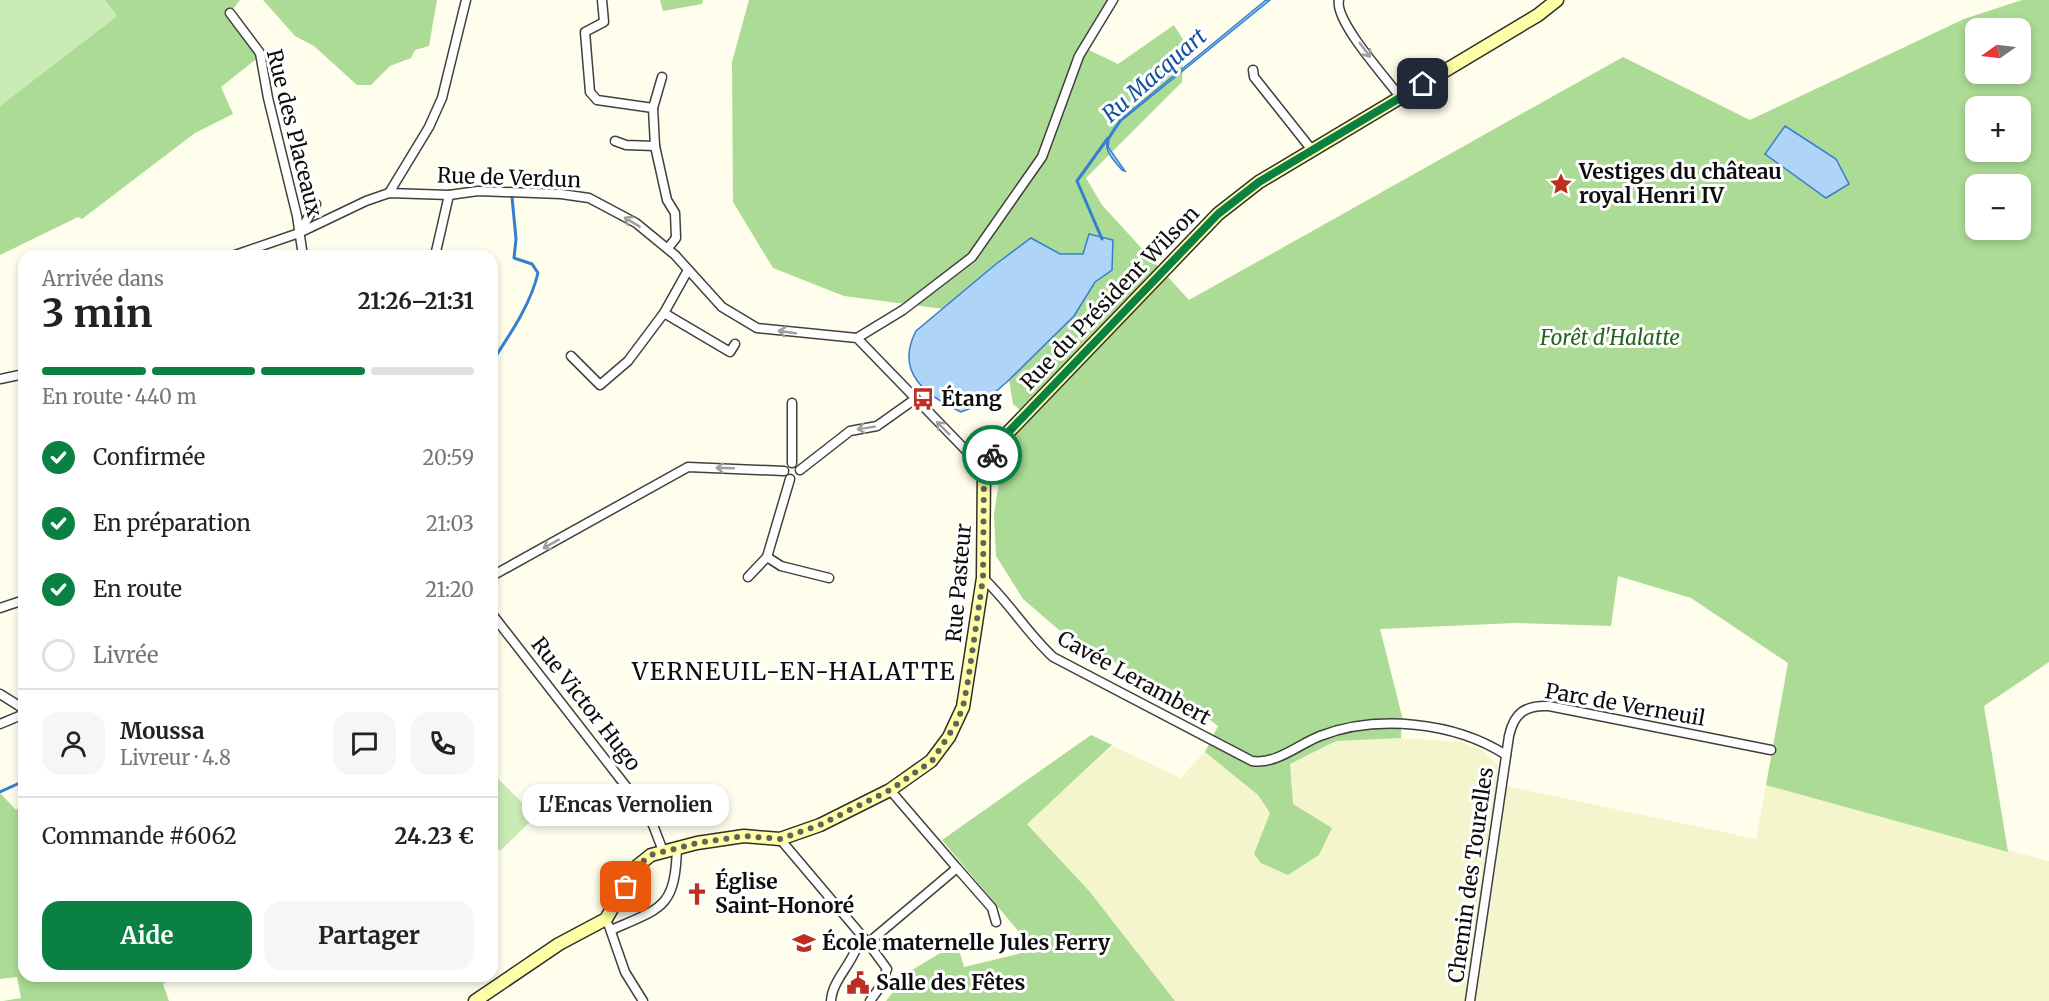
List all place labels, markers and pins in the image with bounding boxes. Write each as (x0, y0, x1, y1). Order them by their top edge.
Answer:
pin (1397, 58, 1448, 109)
place label: Vestiges du château royal Henri IV (1578, 158, 1782, 209)
place icon: Vestiges du château royal Henri IV (1548, 171, 1574, 197)
place label: Étang (941, 384, 1002, 412)
bus stop icon: Étang (910, 386, 936, 412)
callout: L'Encas Vernolien (522, 785, 730, 827)
pin (600, 861, 651, 912)
place label: Église Saint-Honoré (715, 867, 854, 919)
church icon: Église Saint-Honoré (684, 881, 710, 907)
place label: École maternelle Jules Ferry (822, 928, 1111, 956)
school or university icon: École maternelle Jules Ferry (791, 930, 817, 956)
place label: Salle des Fêtes (876, 969, 1025, 996)
public building icon: Salle des Fêtes (845, 970, 871, 996)

